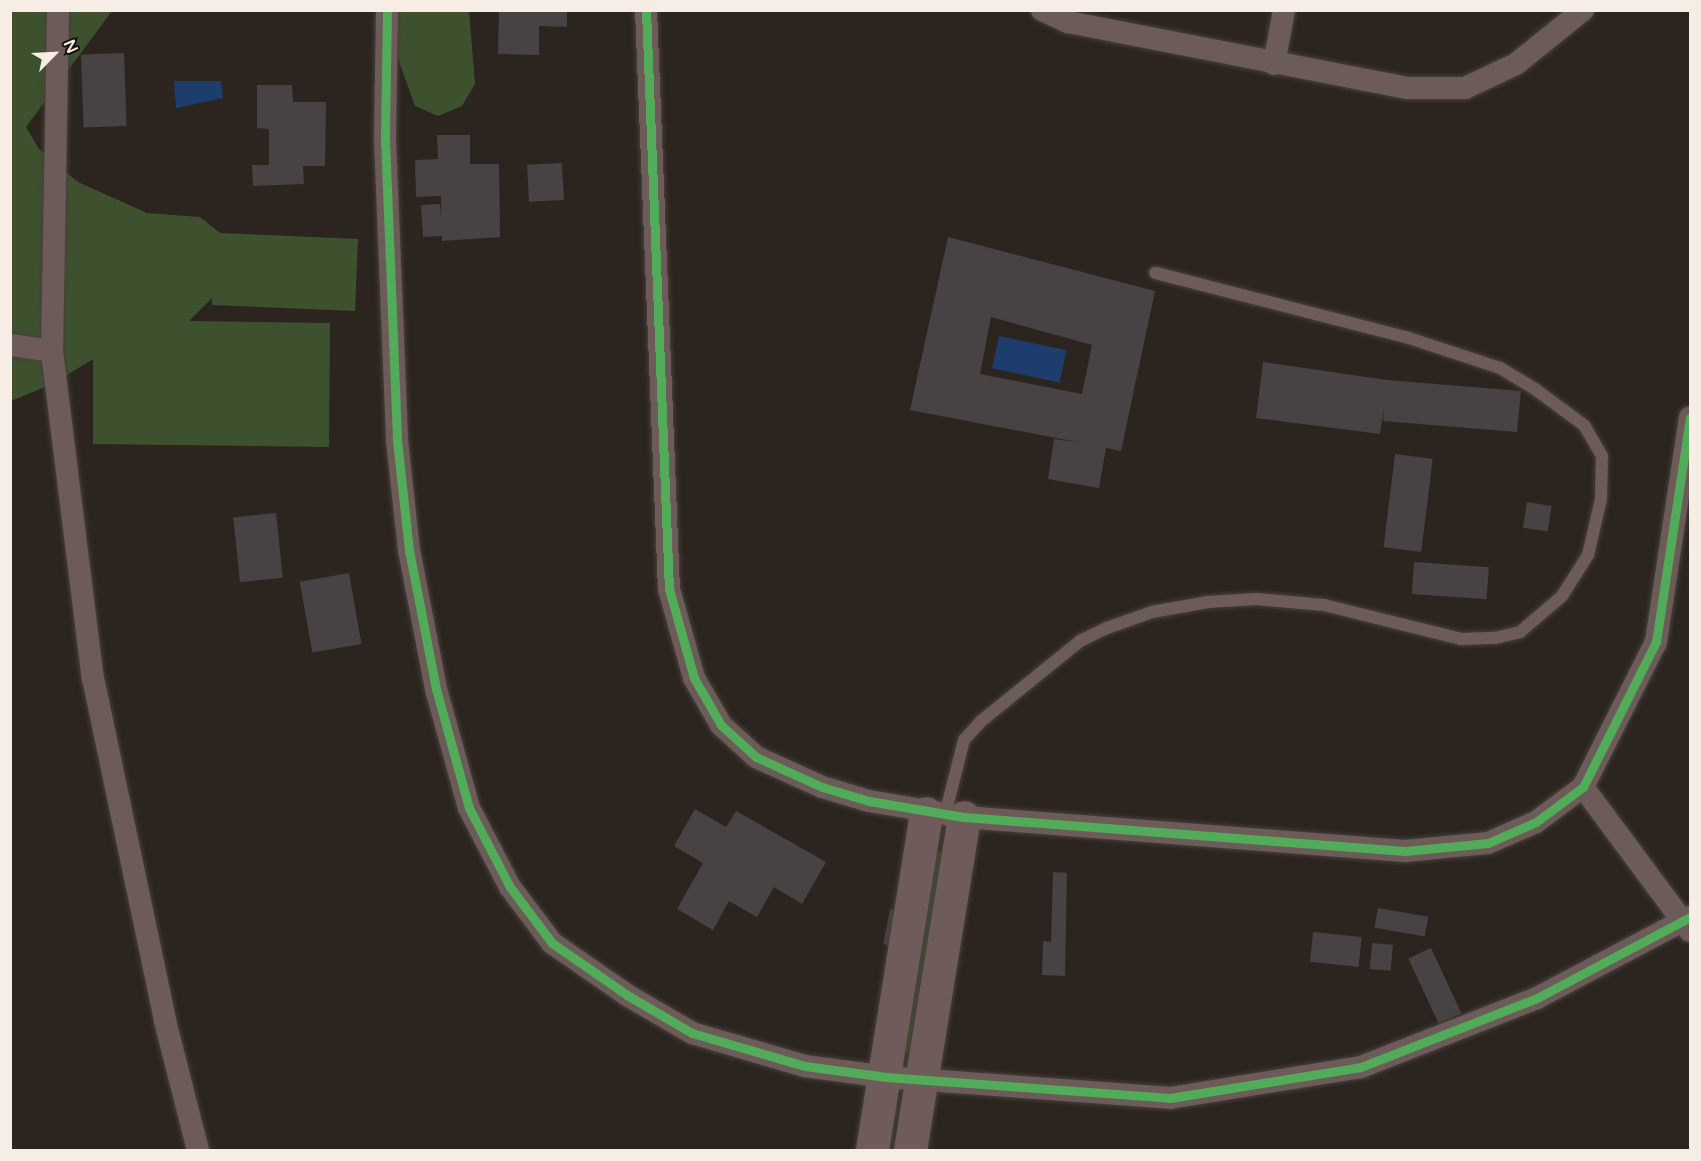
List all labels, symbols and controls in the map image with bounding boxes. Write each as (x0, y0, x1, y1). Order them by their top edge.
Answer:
north arrow (24, 24, 84, 84)
text: N (59, 37, 82, 57)

